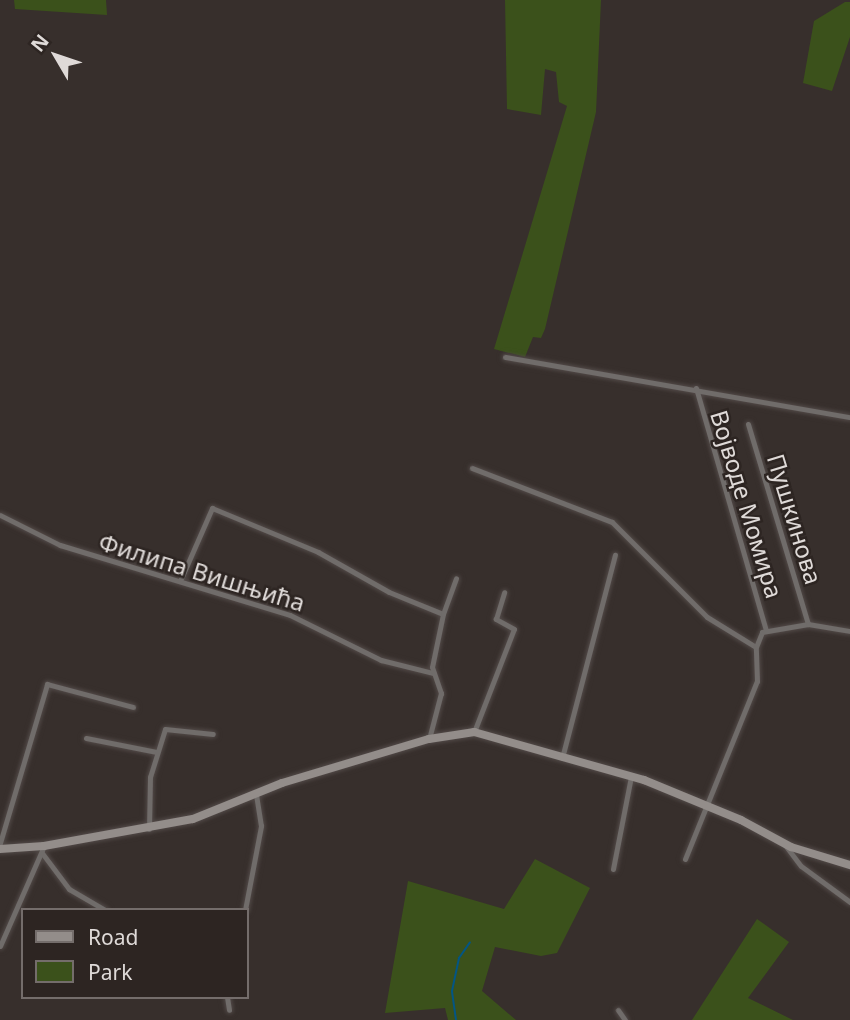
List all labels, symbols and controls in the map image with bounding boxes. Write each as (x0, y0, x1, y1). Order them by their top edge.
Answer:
north arrow (21, 21, 91, 91)
text: N (25, 29, 55, 57)
street label: Војводе Момира (705, 407, 789, 601)
street label: Пушкинова (762, 450, 828, 588)
street label: Филипа Вишњића (95, 527, 309, 617)
legend (21, 908, 248, 999)
text: Road (88, 923, 138, 951)
text: Park (88, 958, 132, 986)

